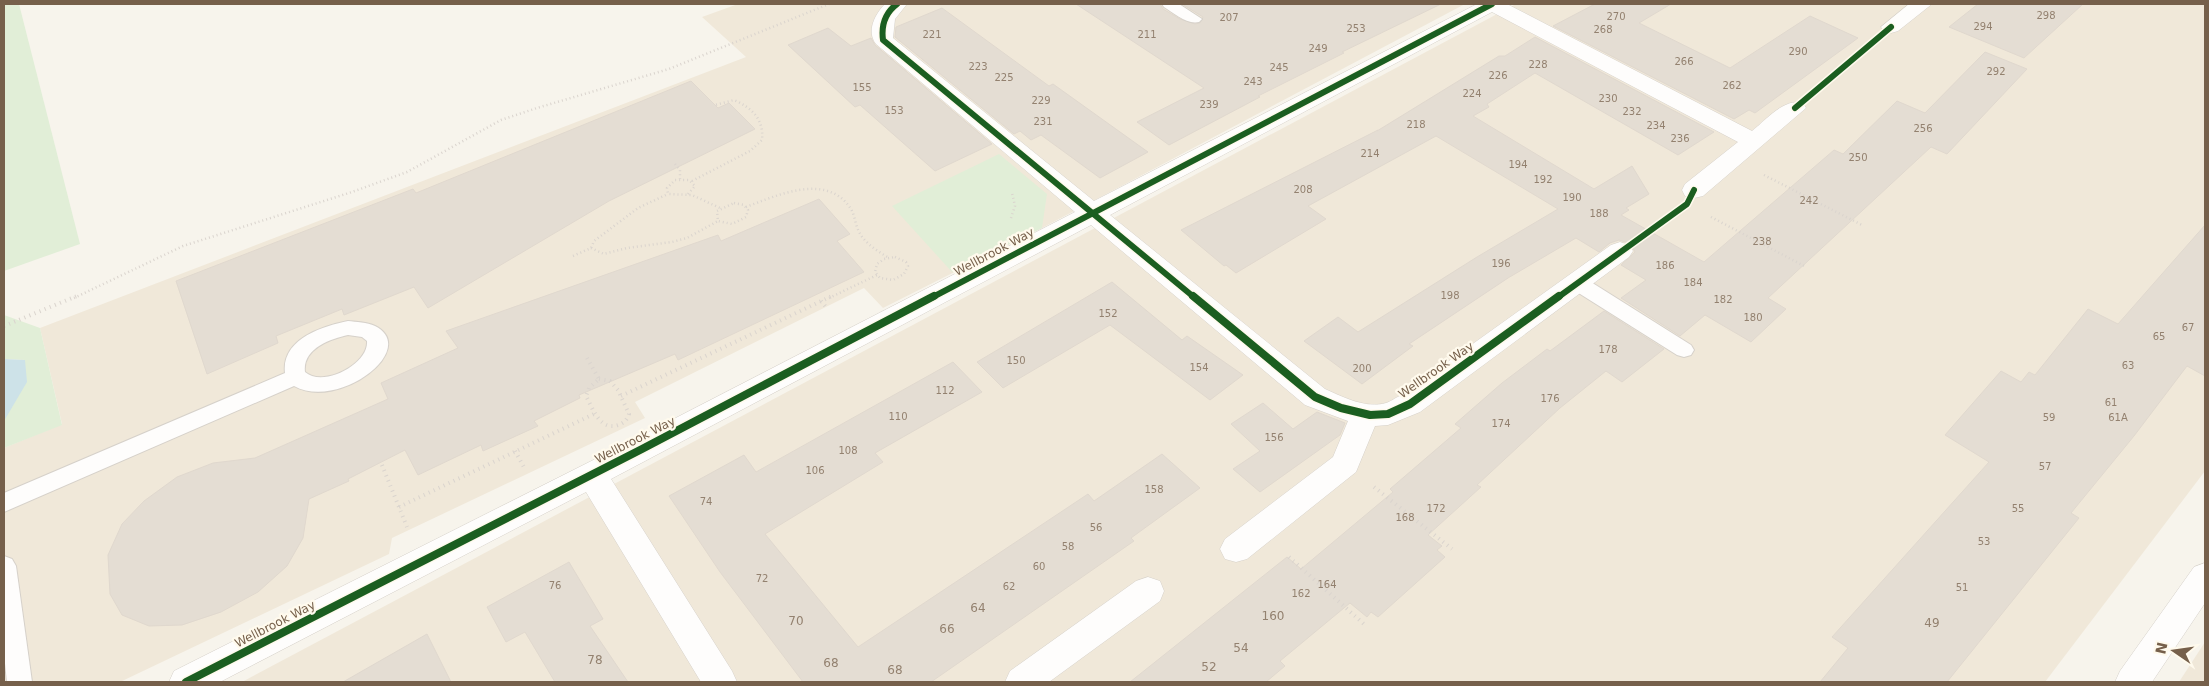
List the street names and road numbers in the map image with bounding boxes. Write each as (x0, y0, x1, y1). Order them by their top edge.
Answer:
street label: Wellbrook Way (952, 225, 1036, 279)
street label: Wellbrook Way (1396, 339, 1476, 401)
street label: Wellbrook Way (592, 414, 678, 466)
street label: Wellbrook Way (232, 598, 318, 650)

